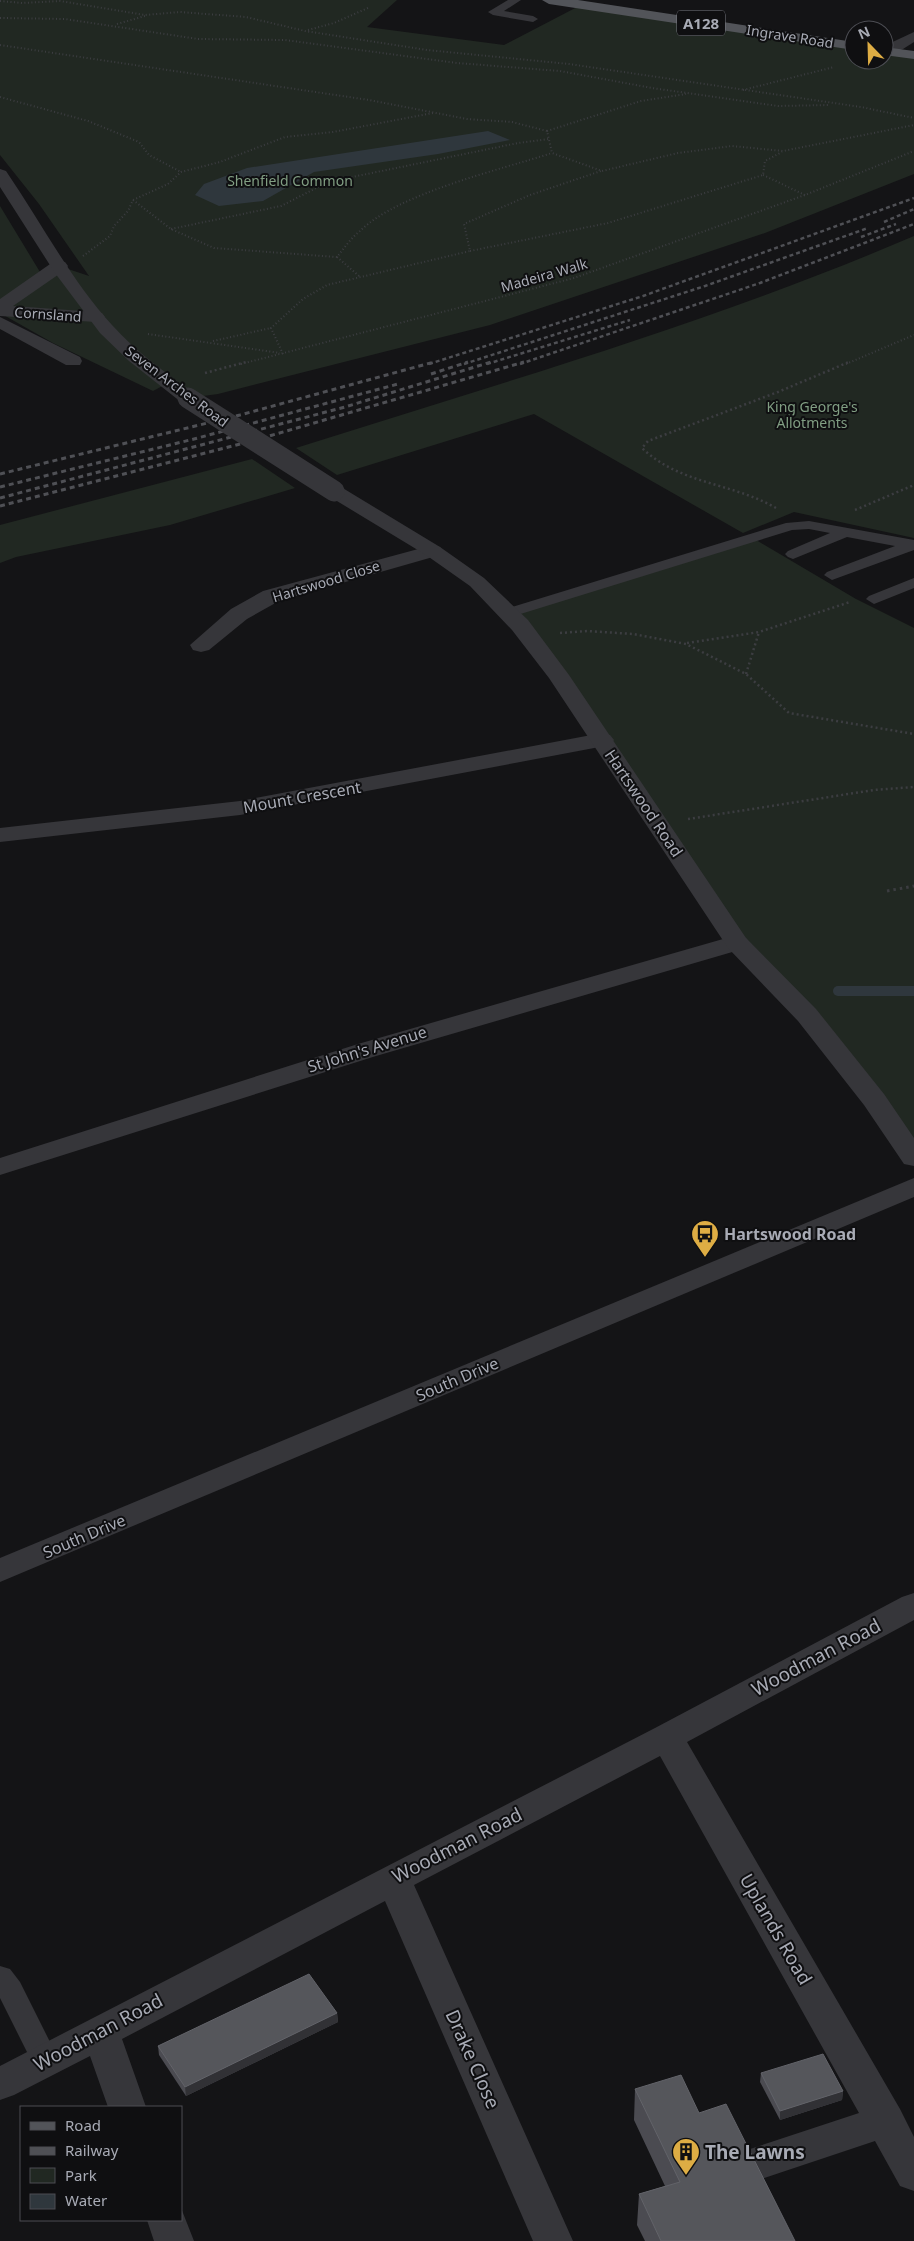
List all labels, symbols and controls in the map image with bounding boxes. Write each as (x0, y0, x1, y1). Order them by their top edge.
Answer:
road number: A128 (677, 10, 725, 36)
street label: Ingrave Road (745, 20, 835, 52)
north arrow (844, 20, 894, 70)
text: N (855, 22, 873, 44)
park label: Shenfield Common (227, 171, 353, 190)
street label: Madeira Walk (498, 253, 590, 296)
street label: Cornsland (14, 302, 82, 326)
street label: Seven Arches Road (122, 341, 232, 431)
park label: King George's Allotments (766, 397, 858, 432)
street label: Hartswood Close (270, 556, 382, 606)
street label: Hartswood Road (600, 745, 688, 861)
street label: Mount Crescent (241, 776, 363, 818)
street label: St John's Avenue (305, 1020, 429, 1078)
bus stop icon: Hartswood Road (690, 1219, 720, 1258)
place label: Hartswood Road (724, 1223, 856, 1245)
street label: South Drive (412, 1352, 502, 1406)
street label: South Drive (39, 1509, 129, 1563)
street label: Woodman Road (747, 1612, 885, 1702)
street label: Woodman Road (388, 1801, 526, 1889)
street label: Uplands Road (734, 1869, 818, 1989)
street label: Woodman Road (29, 1987, 167, 2077)
street label: Drake Close (440, 2005, 506, 2113)
legend (20, 2106, 182, 2221)
text: Road (65, 2115, 101, 2135)
building icon: The Lawns (671, 2137, 701, 2176)
place label: The Lawns (705, 2139, 805, 2165)
text: Railway (65, 2140, 119, 2160)
text: Park (65, 2165, 97, 2185)
text: Water (65, 2190, 107, 2210)

